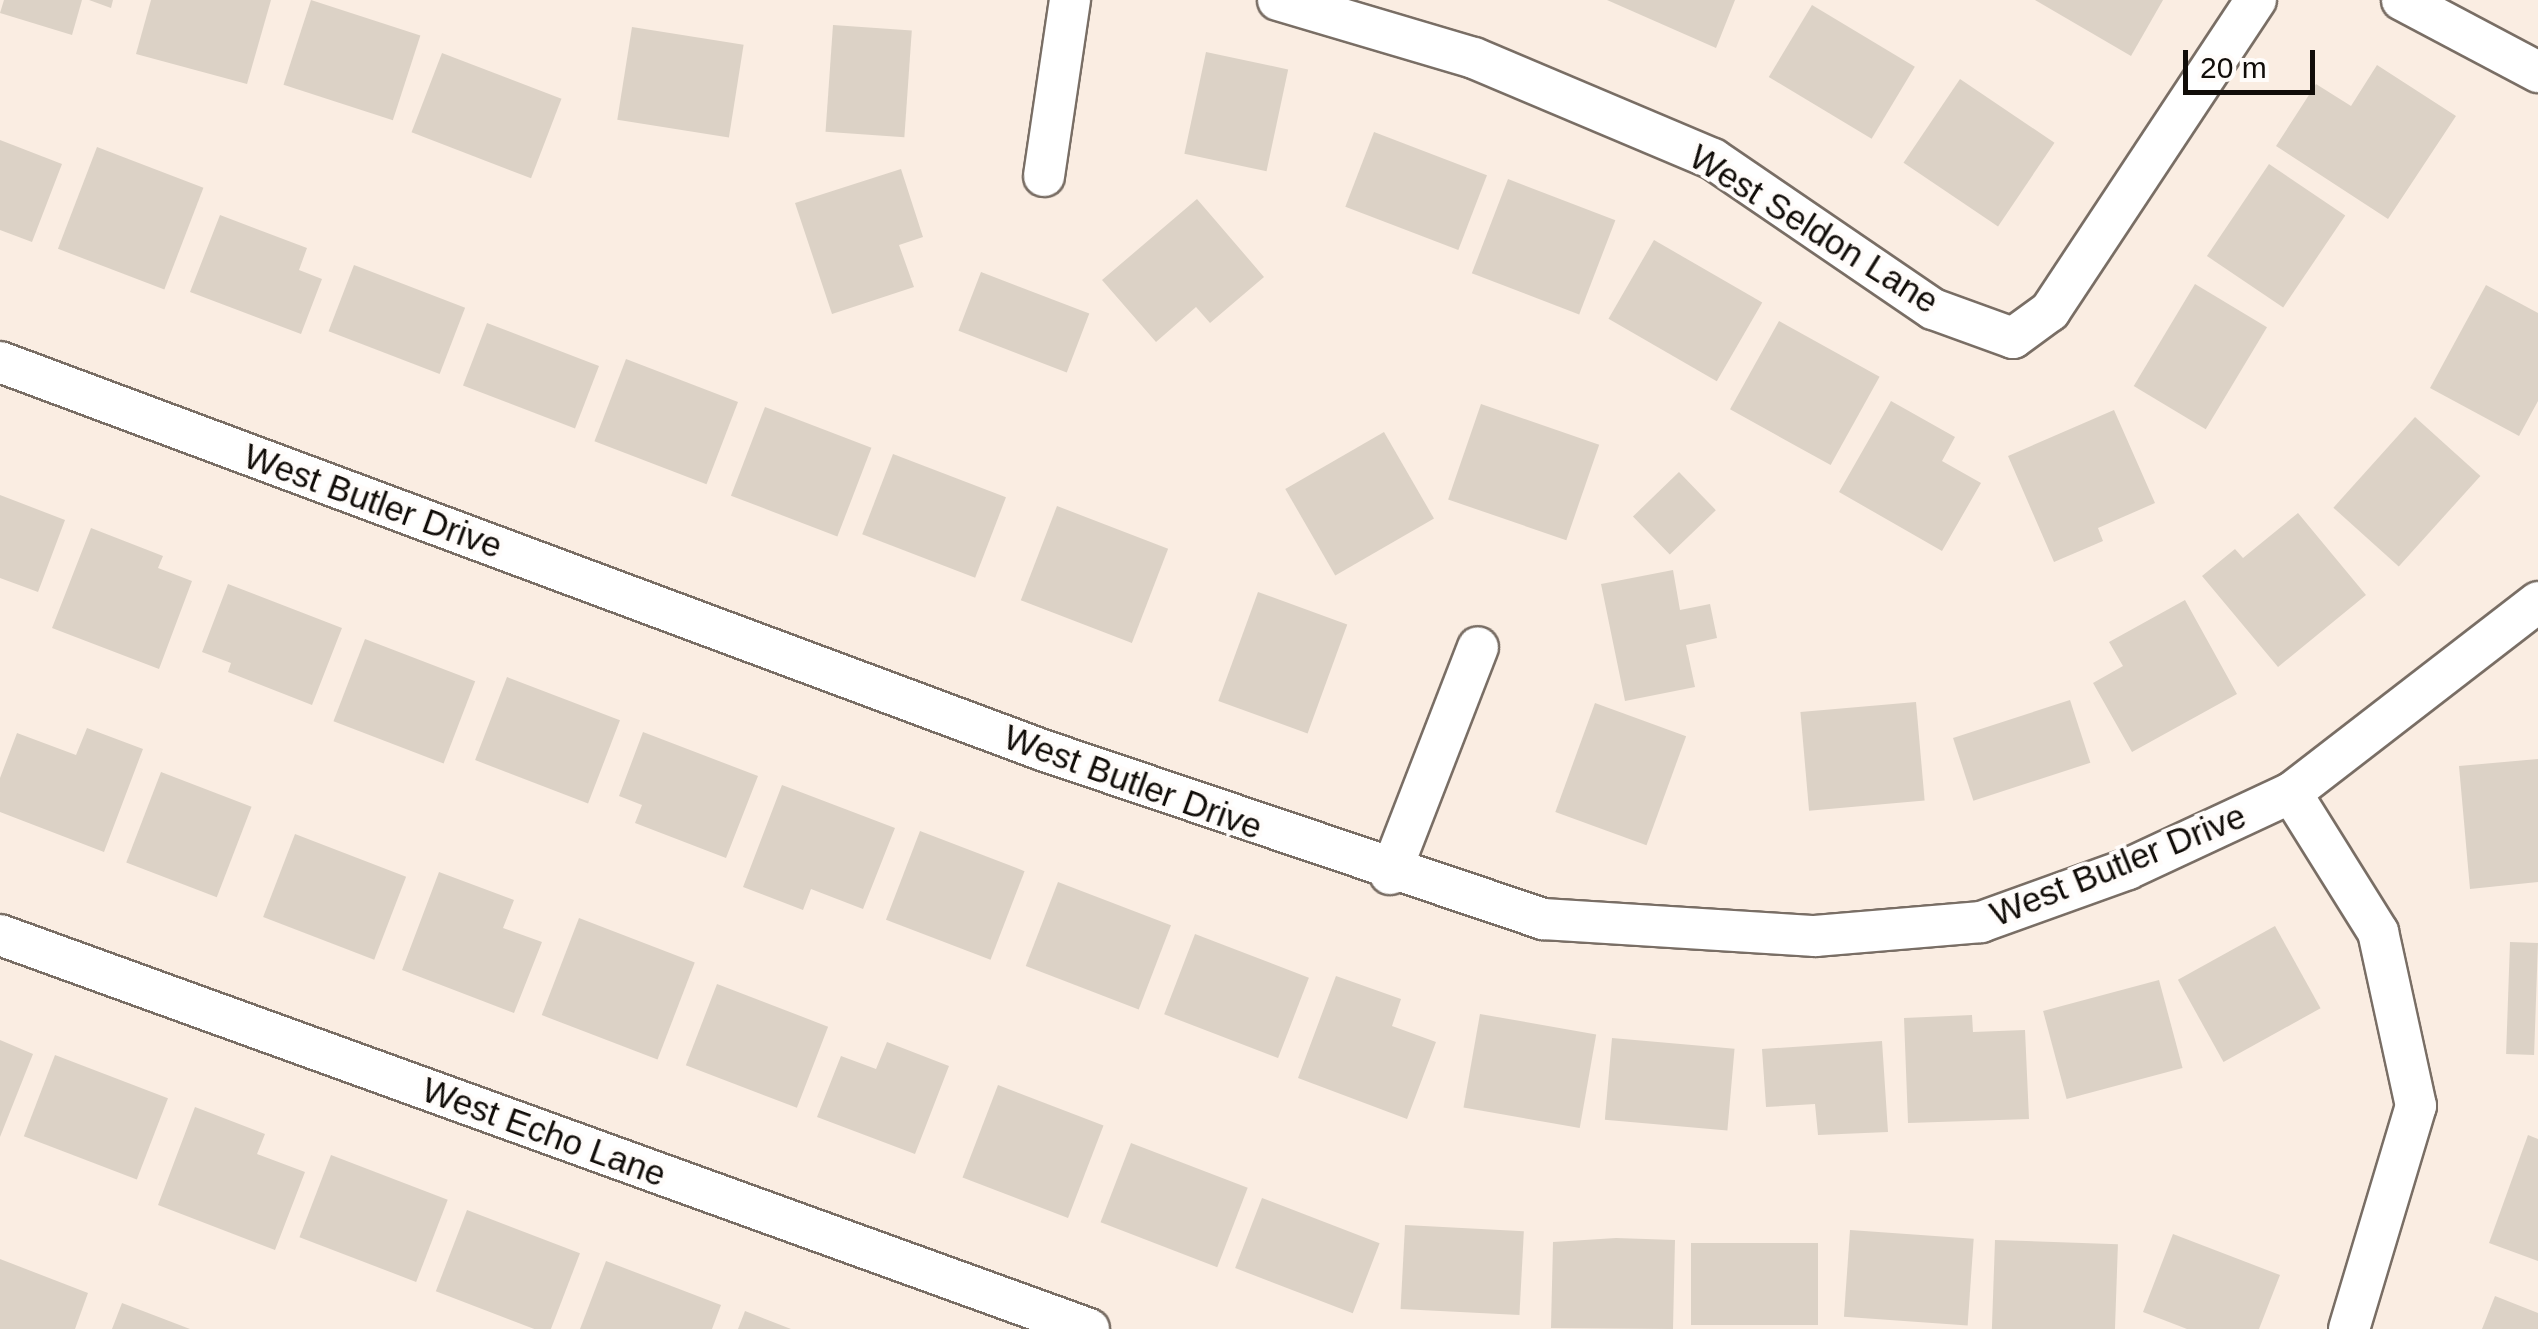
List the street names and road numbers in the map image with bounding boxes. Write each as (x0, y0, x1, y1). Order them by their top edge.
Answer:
street label: West Seldon Lane (1682, 136, 1946, 322)
street label: West Butler Drive (238, 435, 508, 567)
street label: West Butler Drive (998, 716, 1268, 848)
street label: West Butler Drive (1984, 795, 2252, 935)
street label: West Echo Lane (416, 1068, 672, 1196)

